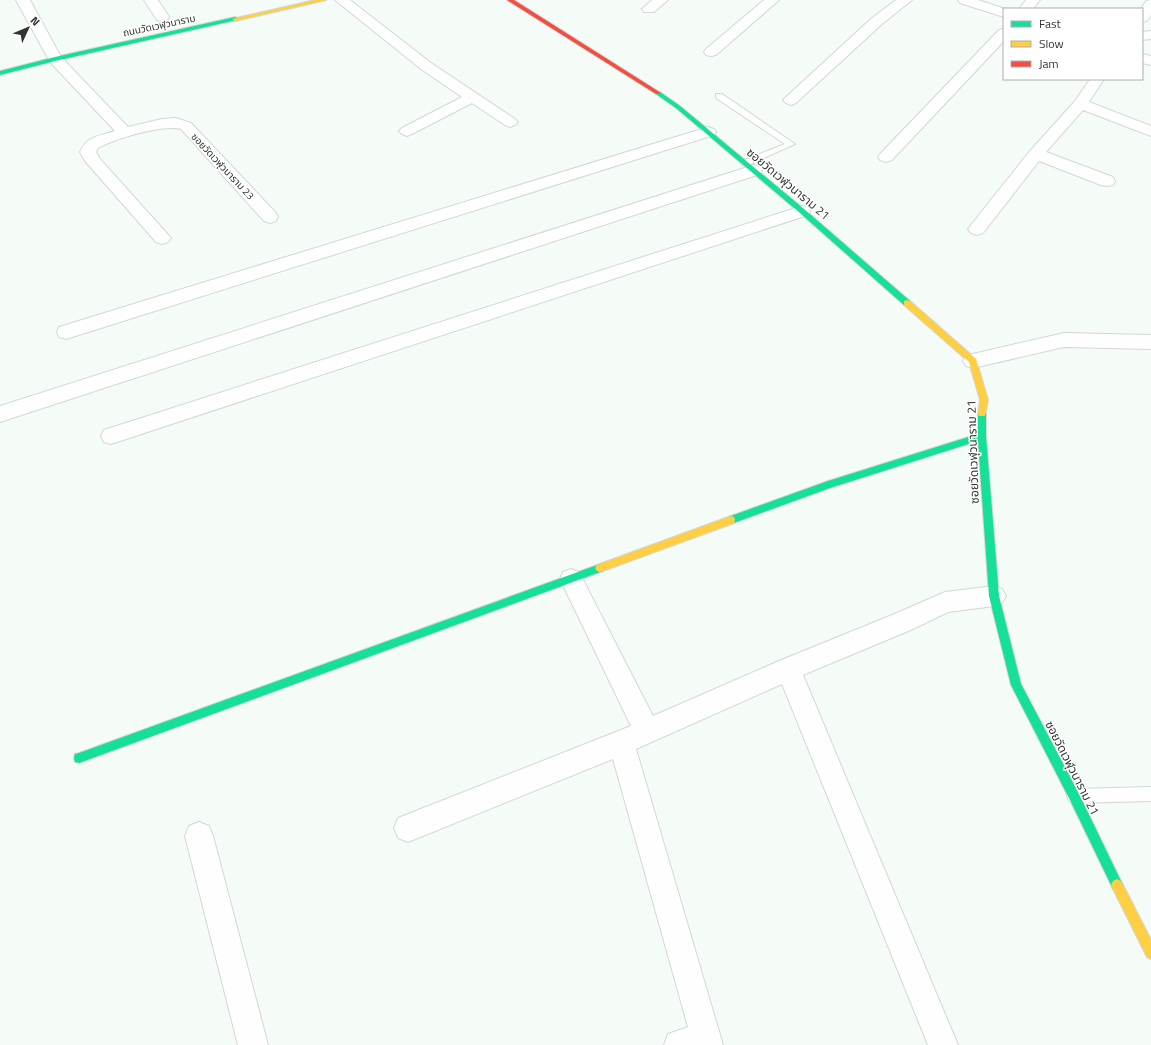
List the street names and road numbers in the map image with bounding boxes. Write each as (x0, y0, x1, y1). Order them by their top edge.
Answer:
street label: ถนนวัดเวฬุวนาราม (121, 10, 197, 41)
street label: ซอยวัดเวฬุวนาราม 23 (188, 130, 258, 203)
street label: ซอยวัดเวฬุวนาราม 21 (743, 143, 834, 224)
street label: ซอยวัดเวฬุวนาราม 21 (961, 400, 984, 504)
street label: ซอยวัดเวฬุวนาราม 21 (1040, 717, 1104, 818)

